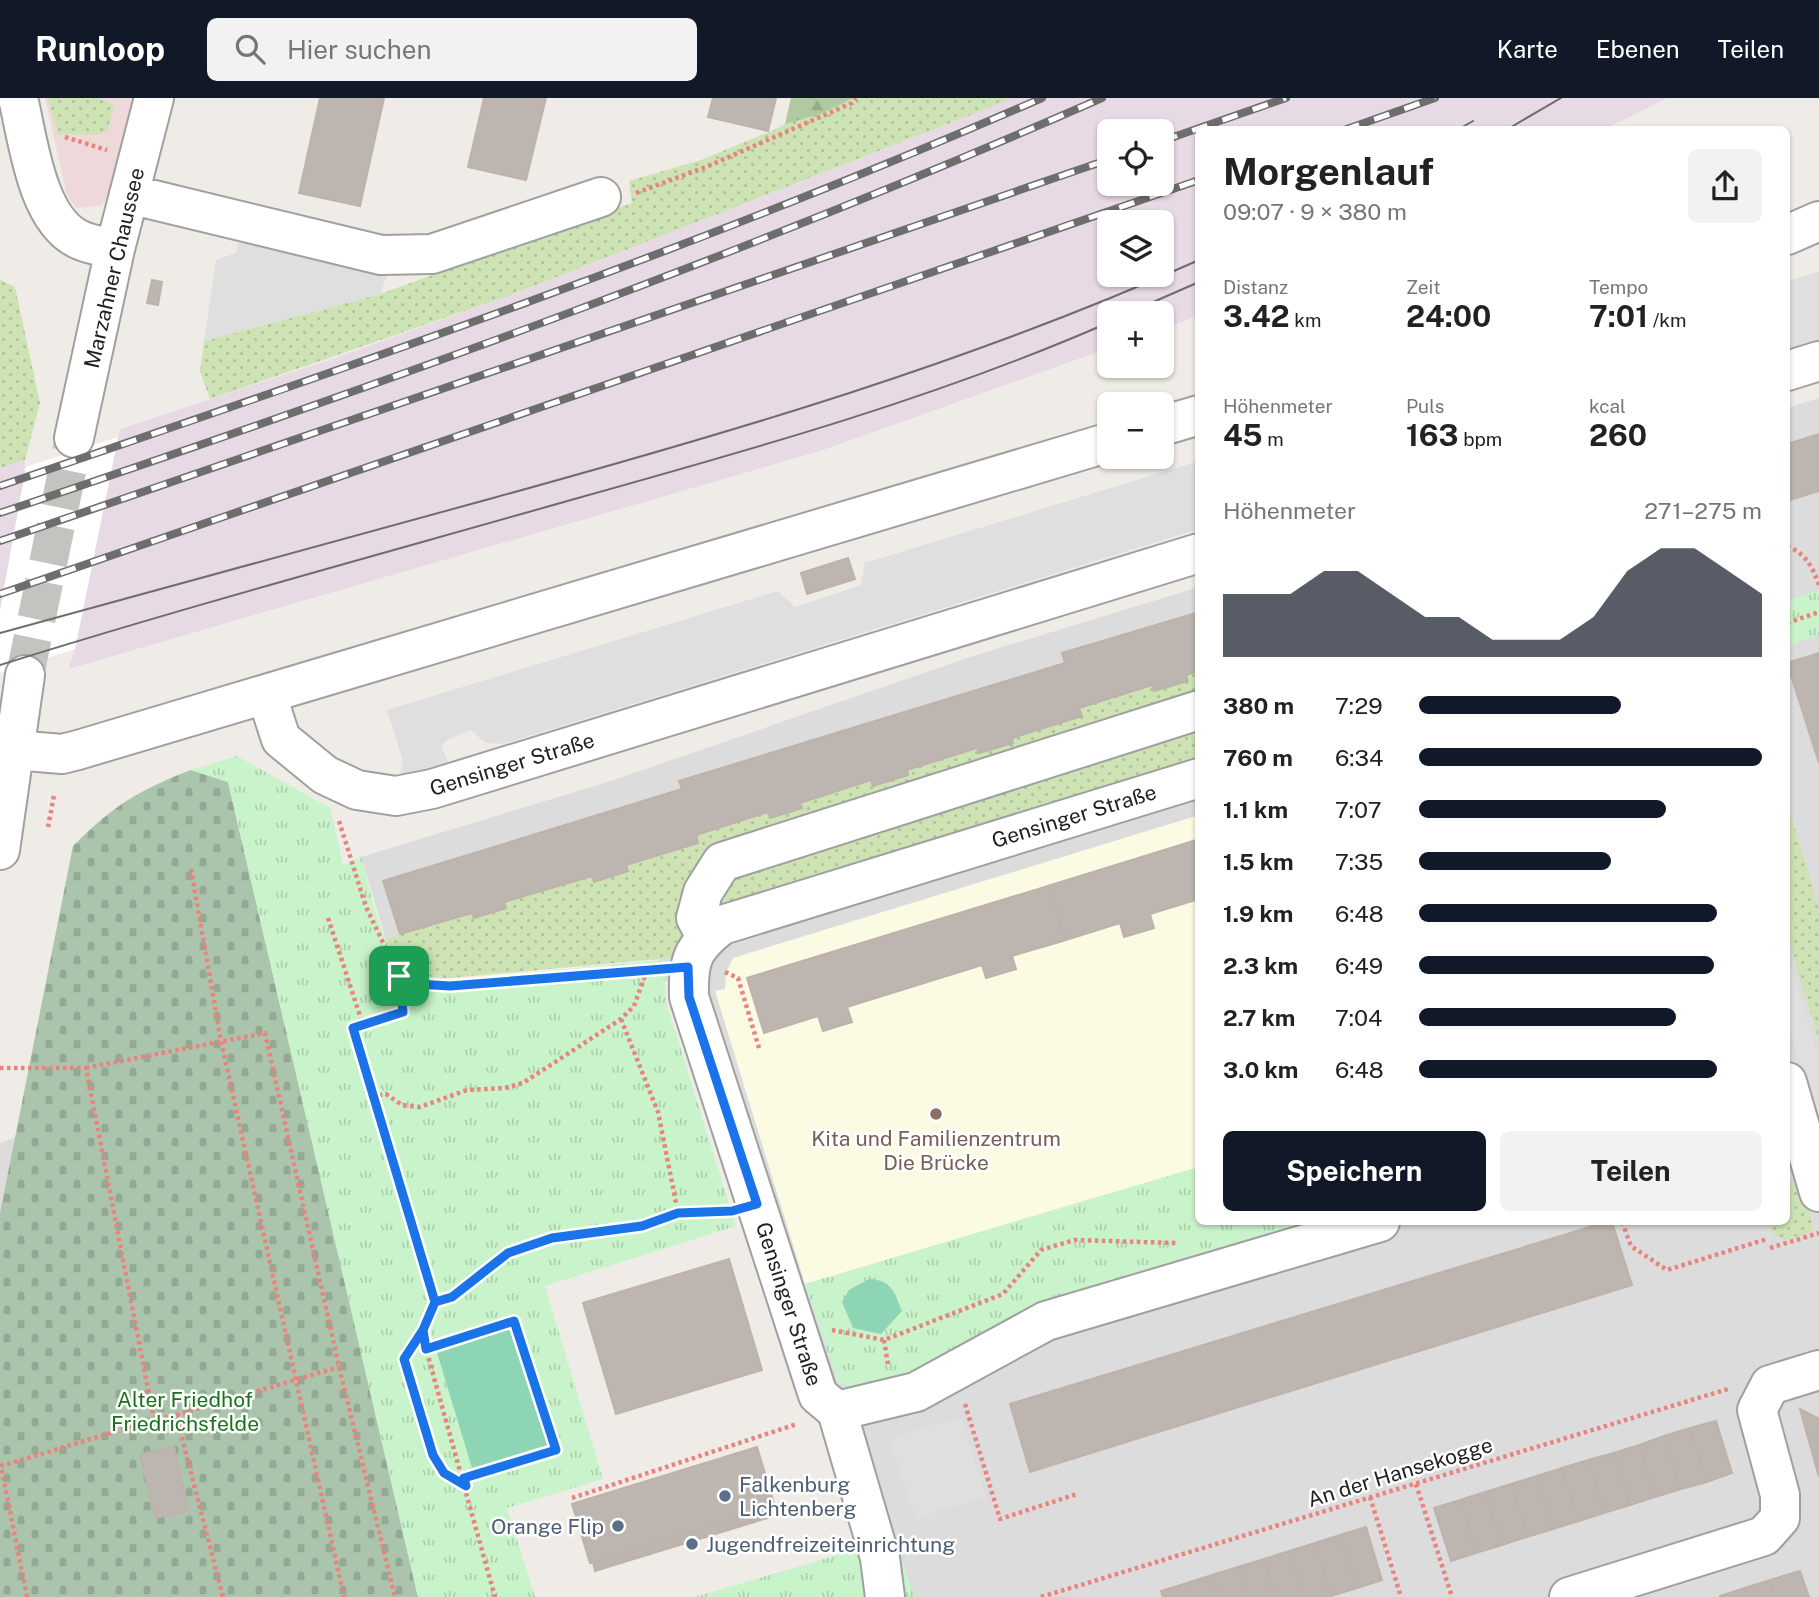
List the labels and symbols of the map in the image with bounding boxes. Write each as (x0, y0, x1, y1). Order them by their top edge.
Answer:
street label: Marzahner Chaussee (79, 165, 149, 371)
street label: Gensinger Straße (427, 727, 597, 801)
street label: Gensinger Straße (989, 779, 1159, 853)
pin (369, 946, 429, 1006)
marker: Kita und Familienzentrum Die Brücke (928, 1106, 944, 1122)
place label: Kita und Familienzentrum Die Brücke (811, 1126, 1061, 1175)
street label: Gensinger Straße (751, 1219, 827, 1389)
park label: Alter Friedhof Friedrichsfelde (111, 1387, 259, 1436)
street label: An der Hansekogge (1304, 1432, 1496, 1512)
place label: Falkenburg Lichtenberg (739, 1472, 857, 1521)
marker: Falkenburg Lichtenberg (717, 1488, 733, 1504)
place label: Orange Flip (491, 1514, 604, 1539)
marker: Orange Flip (610, 1518, 626, 1534)
place label: Jugendfreizeiteinrichtung (706, 1532, 955, 1557)
marker: Jugendfreizeiteinrichtung (684, 1536, 700, 1552)

